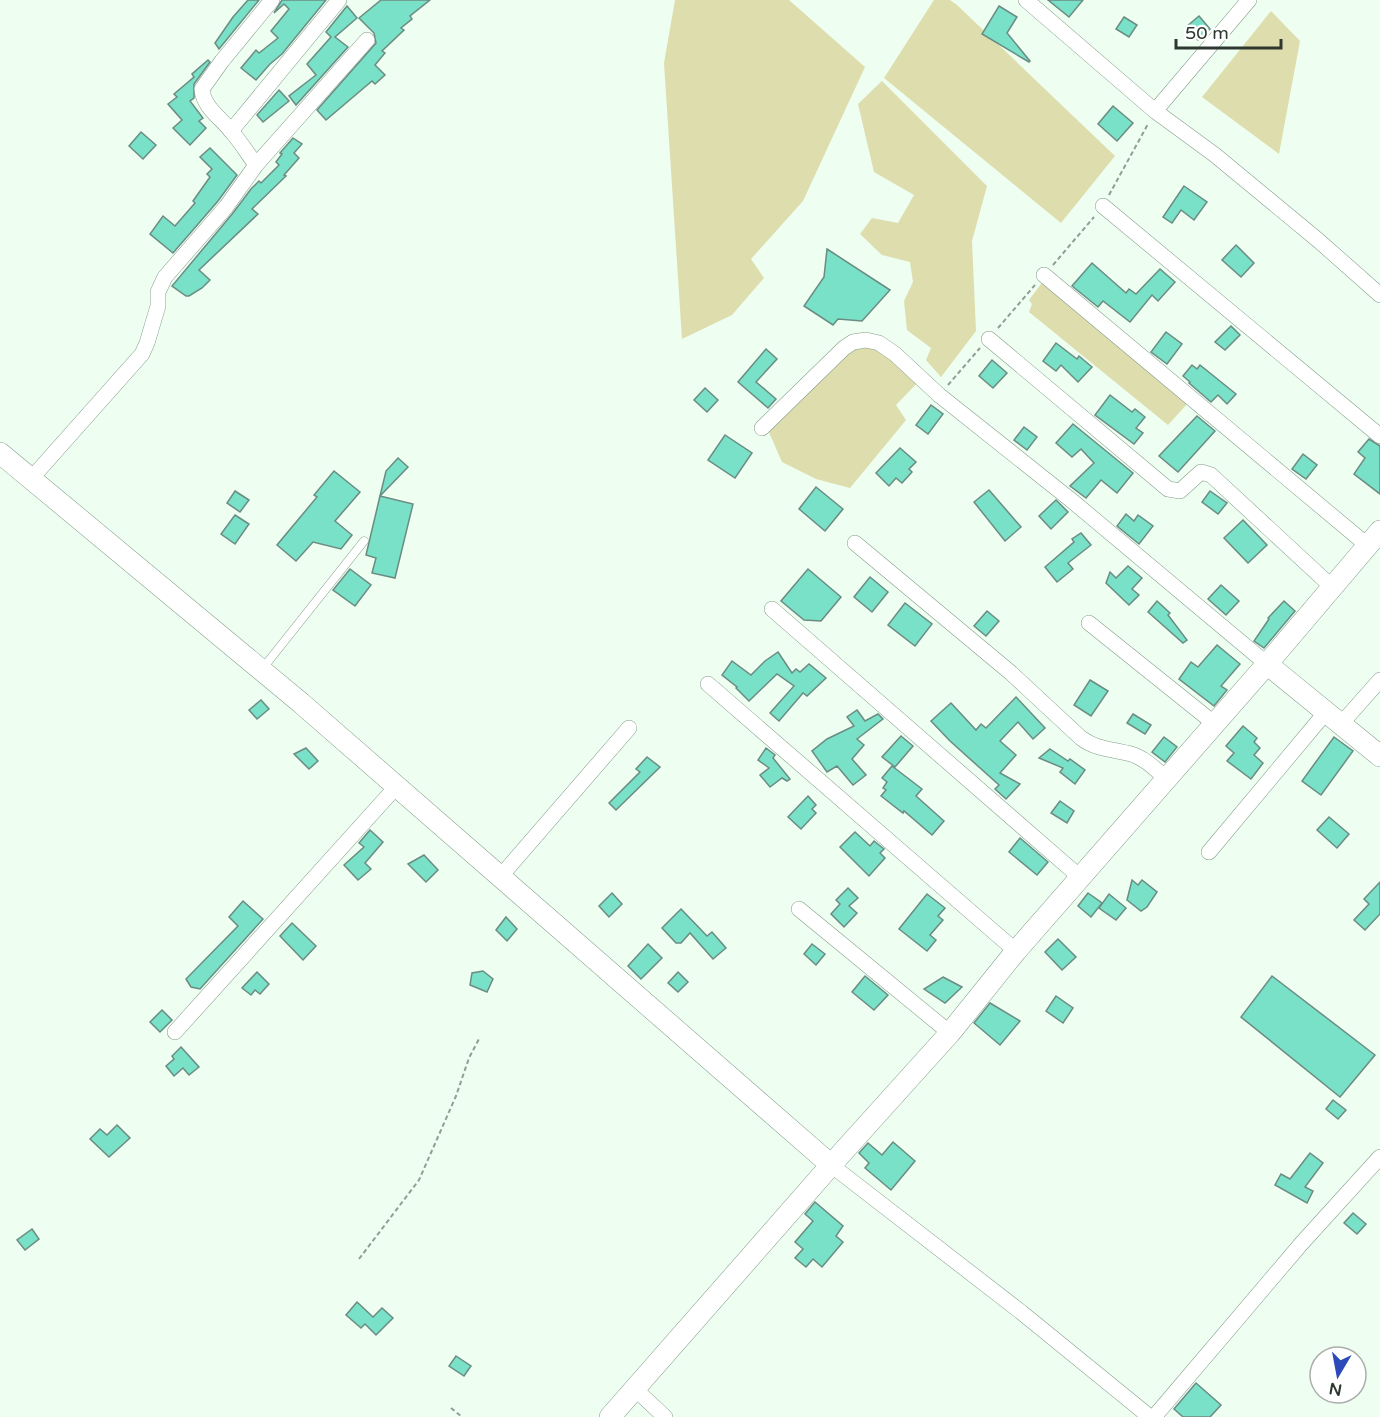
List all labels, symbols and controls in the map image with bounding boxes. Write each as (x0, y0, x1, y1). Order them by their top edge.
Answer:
scale bar (1176, 12, 1281, 50)
text: 50 m (1185, 22, 1229, 44)
north arrow (1308, 1345, 1368, 1405)
text: N (1328, 1378, 1344, 1400)

